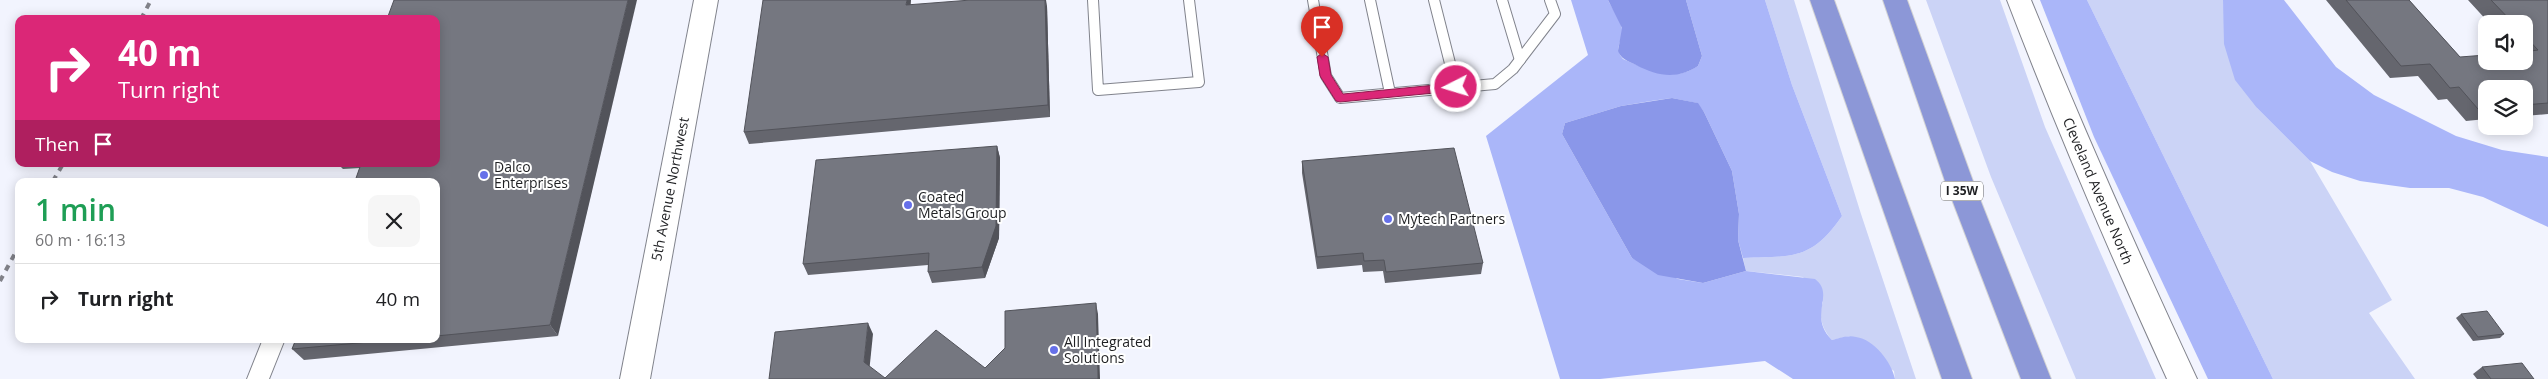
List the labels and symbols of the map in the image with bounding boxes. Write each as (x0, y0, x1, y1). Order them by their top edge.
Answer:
pin (1301, 6, 1343, 57)
position arrow (1429, 60, 1481, 112)
street label: Cleveland Avenue North (2059, 114, 2138, 267)
street label: 5th Avenue Northwest (646, 115, 693, 262)
place label: Dalco Enterprises (494, 157, 568, 192)
marker: Dalco Enterprises (478, 169, 490, 181)
road number: I 35W (1941, 182, 1983, 200)
place label: Coated Metals Group (918, 187, 1007, 222)
marker: Coated Metals Group (902, 199, 914, 211)
place label: Mytech Partners (1398, 209, 1505, 228)
marker: Mytech Partners (1382, 213, 1394, 225)
place label: All Integrated Solutions (1064, 332, 1151, 367)
marker: All Integrated Solutions (1048, 344, 1060, 356)

